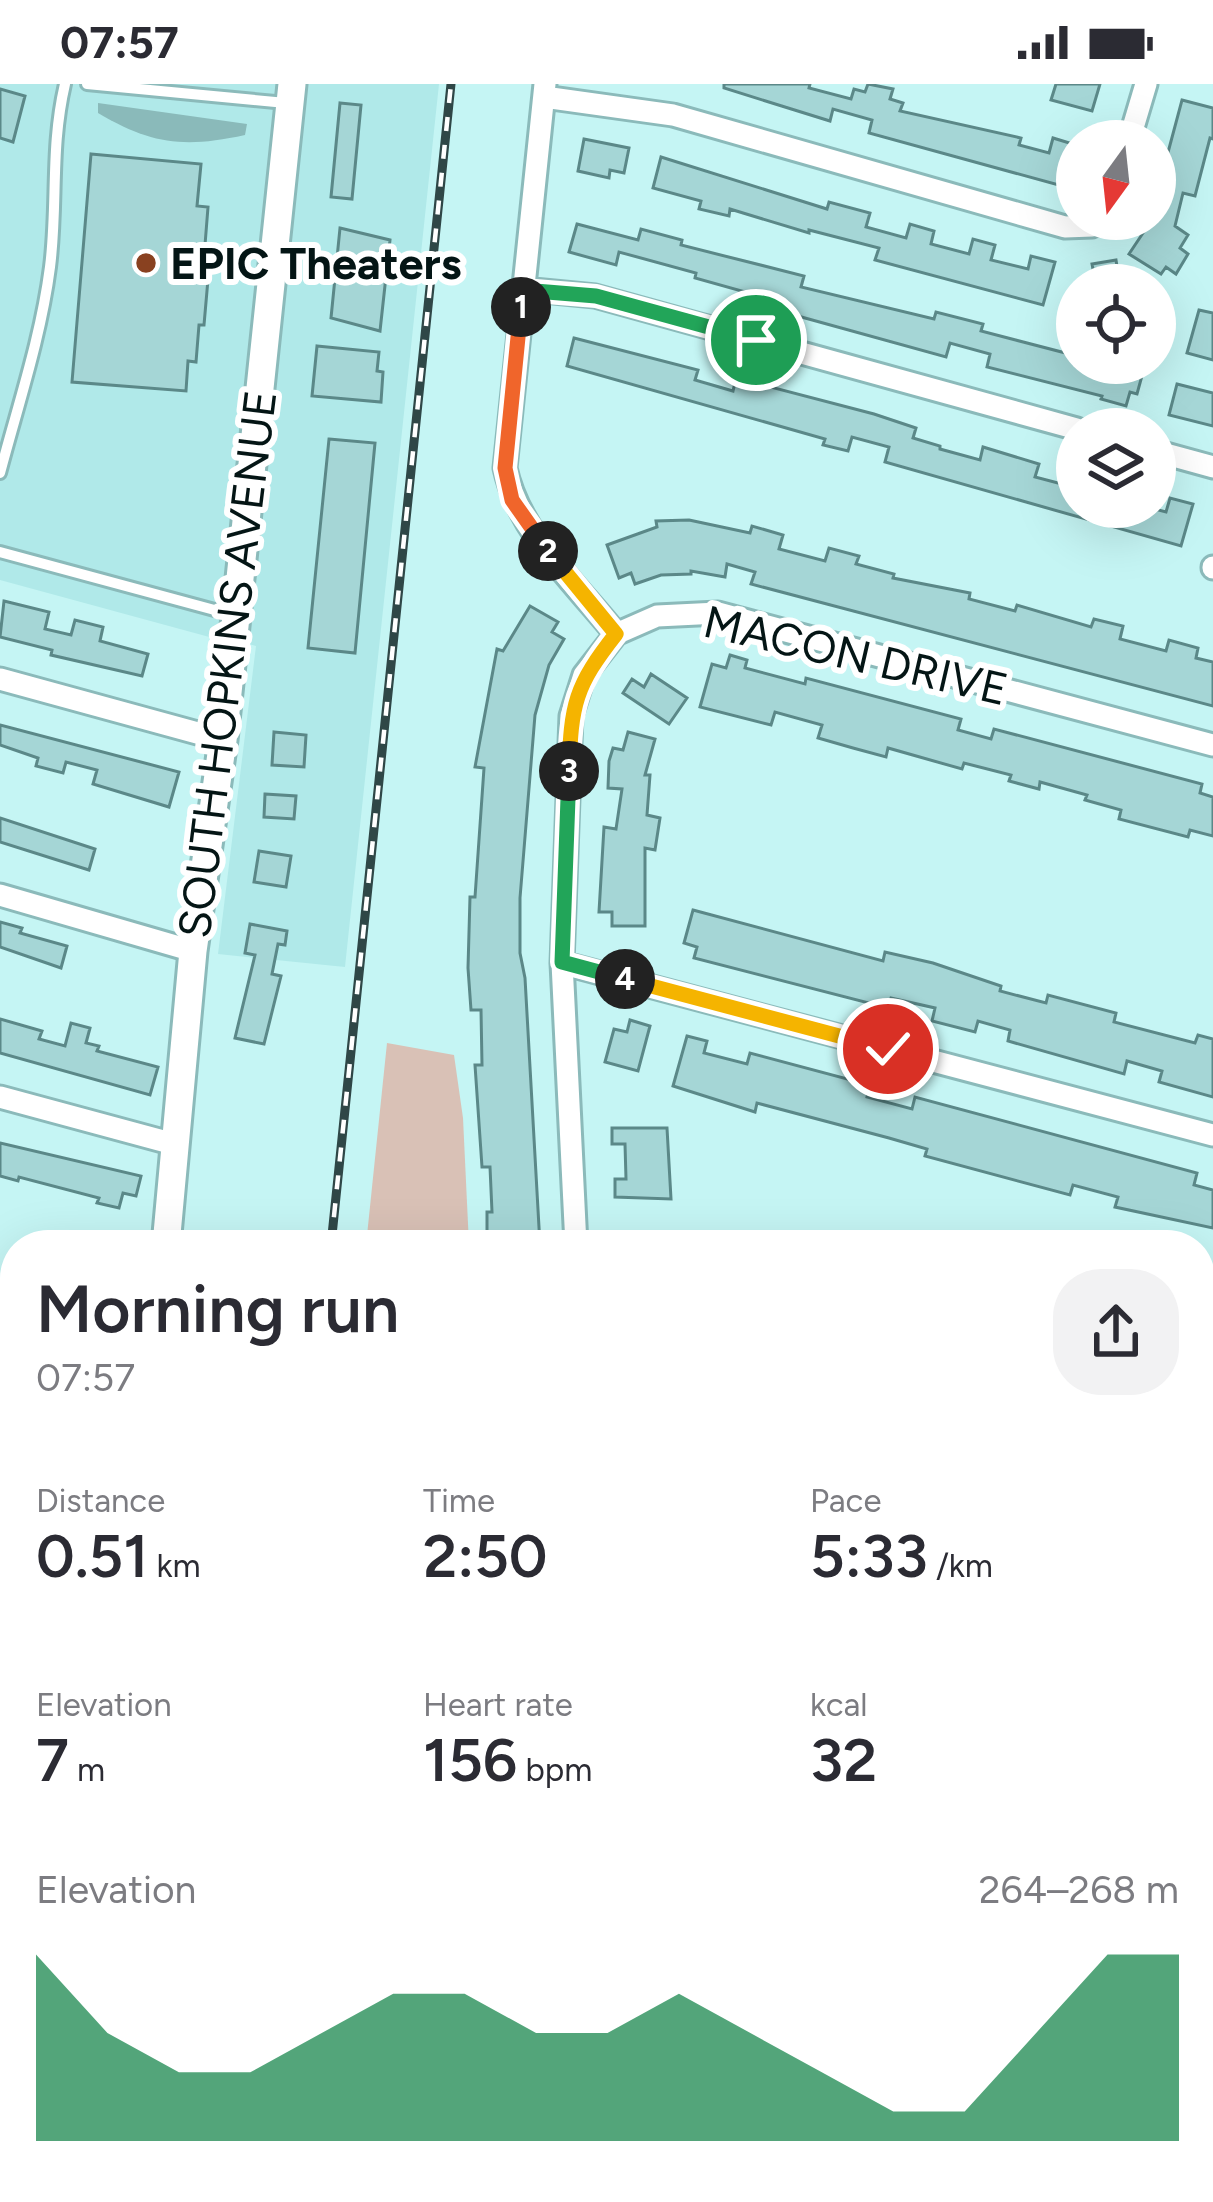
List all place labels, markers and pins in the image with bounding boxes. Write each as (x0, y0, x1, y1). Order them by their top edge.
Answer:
place label: EPIC Theaters (170, 236, 461, 290)
marker: EPIC Theaters (133, 250, 159, 276)
pin: 1 (491, 277, 551, 337)
pin (705, 289, 807, 391)
pin: 2 (518, 521, 578, 581)
pin: 3 (539, 741, 599, 801)
pin: 4 (595, 949, 655, 1009)
pin (837, 998, 939, 1100)

